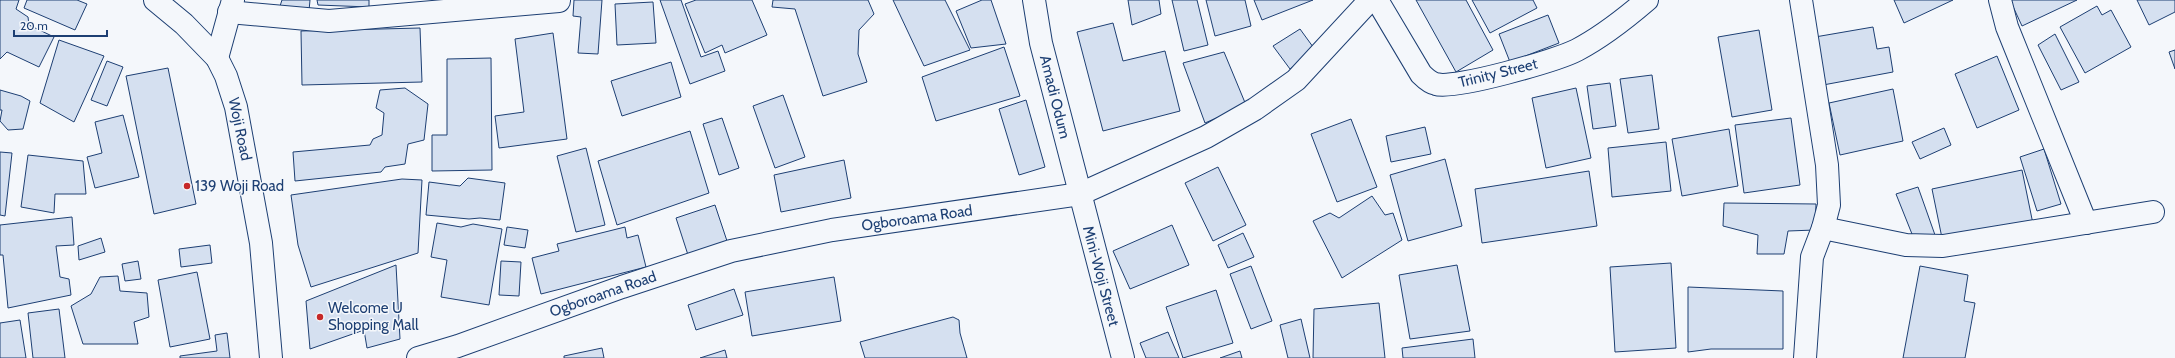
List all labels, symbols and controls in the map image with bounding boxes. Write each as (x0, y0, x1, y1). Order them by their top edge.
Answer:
scale bar (14, 12, 107, 38)
text: 20 m (20, 18, 48, 33)
street label: Amadi Odum (1036, 53, 1074, 141)
street label: Trinity Street (1457, 55, 1539, 91)
street label: Woji Road (225, 96, 255, 162)
place label: 139 Woji Road (195, 177, 284, 195)
marker: 139 Woji Road (182, 181, 192, 191)
street label: Ogboroama Road (860, 201, 974, 235)
street label: Mini-Woji Street (1079, 224, 1123, 328)
street label: Ogboroama Road (547, 267, 659, 321)
place label: Welcome U Shopping Mall (328, 299, 419, 334)
marker: Welcome U Shopping Mall (315, 312, 325, 322)

